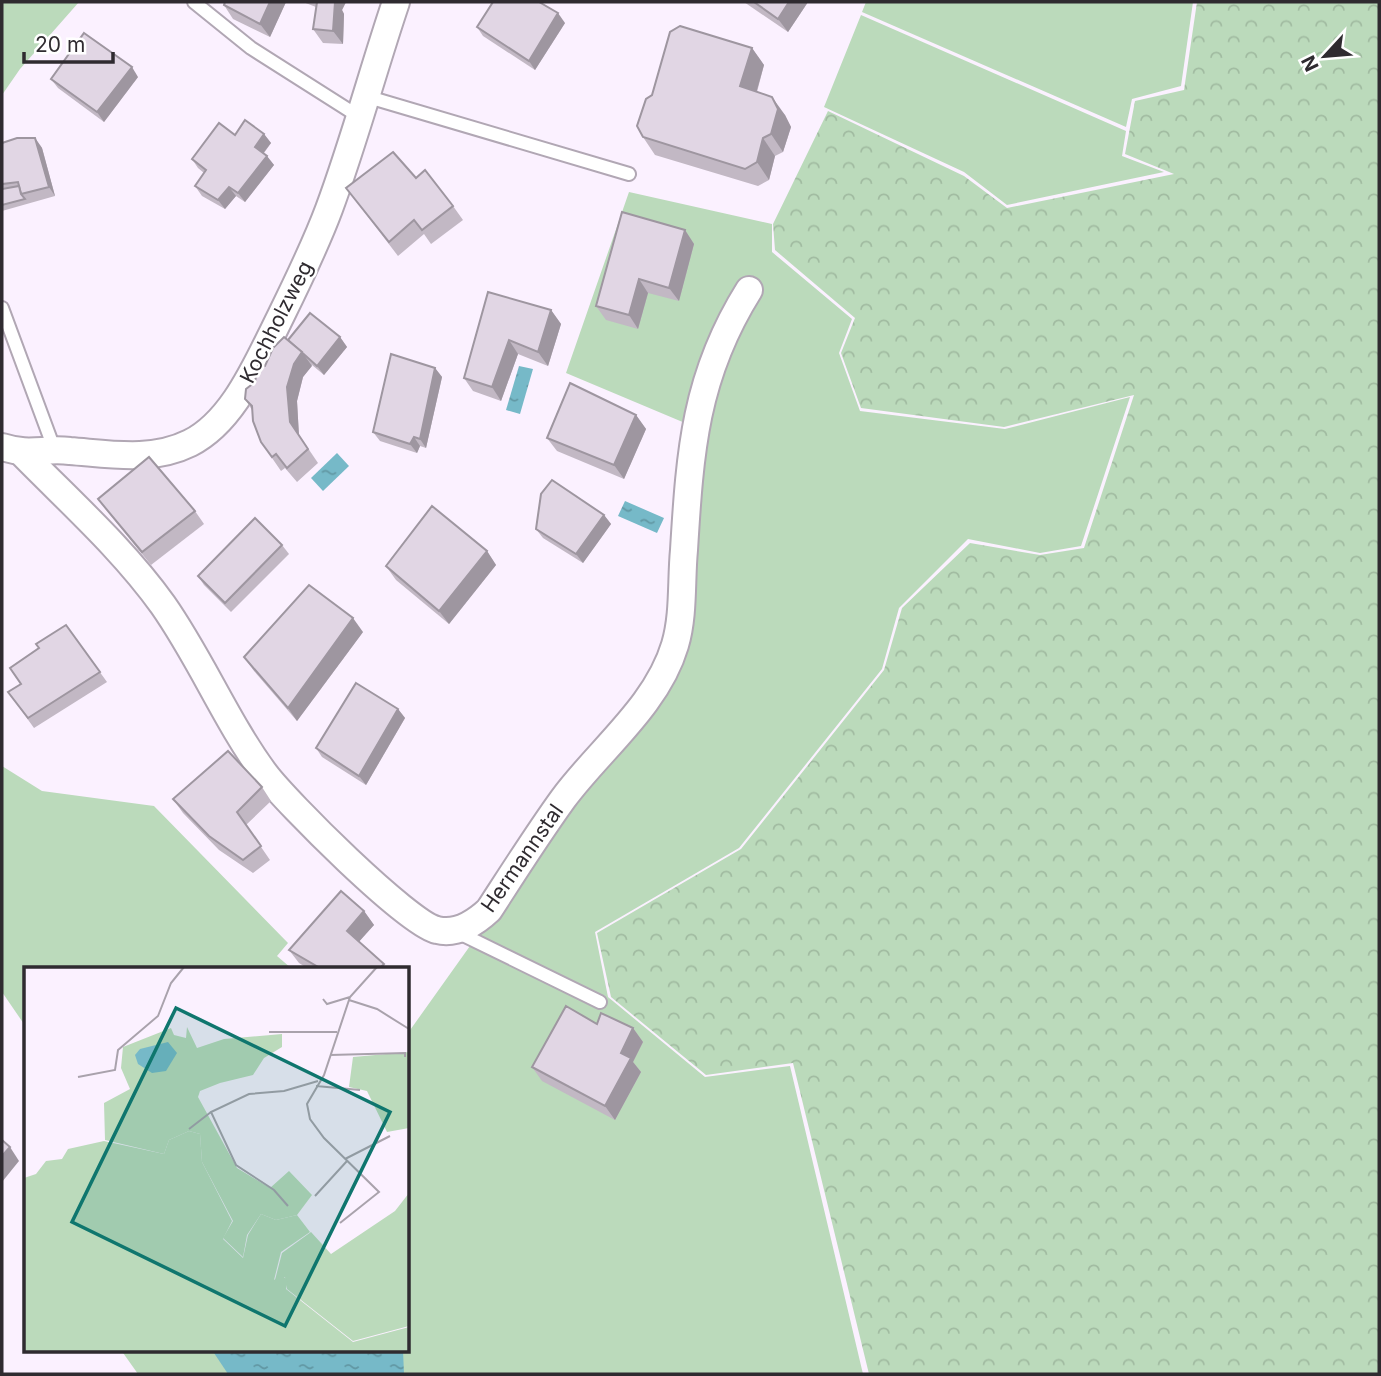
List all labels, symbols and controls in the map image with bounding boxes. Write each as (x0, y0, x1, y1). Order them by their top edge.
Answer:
scale bar (24, 21, 114, 65)
north arrow (1290, 21, 1360, 91)
text: 20 m (35, 32, 85, 57)
text: N (1297, 52, 1324, 75)
street label: Kochholzweg (234, 257, 318, 387)
street label: Hermannstal (476, 799, 568, 917)
inset map (24, 967, 410, 1352)

